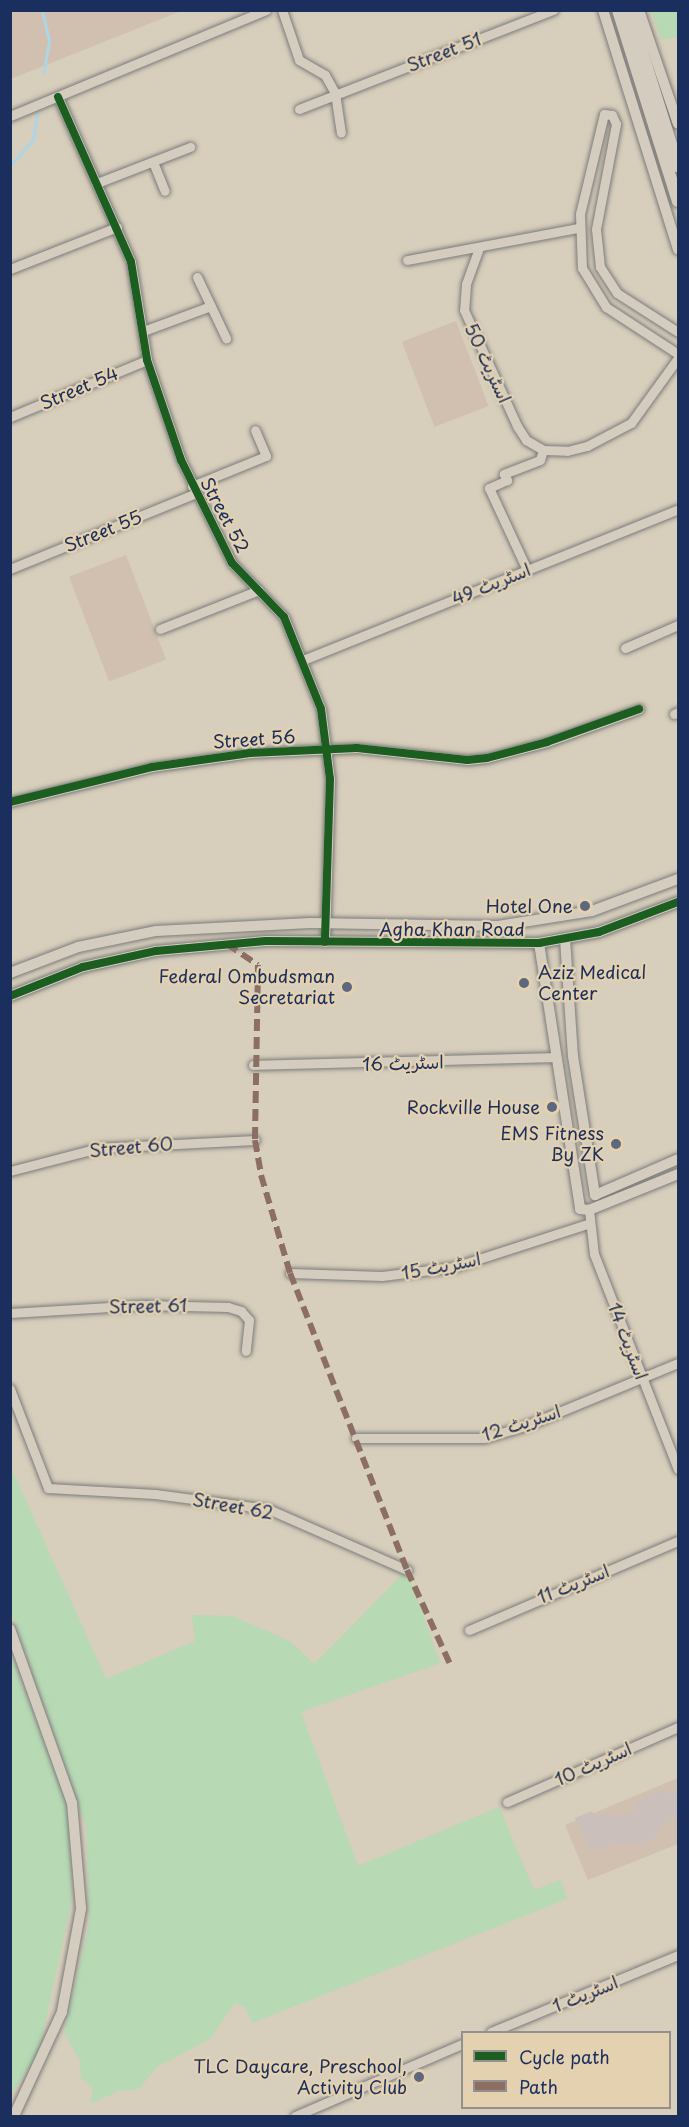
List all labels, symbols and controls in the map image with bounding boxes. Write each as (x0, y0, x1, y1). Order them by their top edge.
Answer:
street label: Street 51 (403, 28, 485, 76)
street label: اسٹریٹ 50 (460, 320, 516, 406)
street label: Street 54 (37, 362, 121, 414)
street label: Street 52 (196, 473, 254, 557)
street label: Street 55 (61, 505, 145, 557)
street label: اسٹریٹ 49 (449, 558, 533, 610)
street label: Street 56 (212, 725, 296, 753)
place label: Hotel One (486, 895, 573, 917)
marker: Hotel One (578, 899, 592, 913)
street label: Agha Khan Road (379, 918, 525, 940)
place label: Aziz Medical Center (538, 962, 648, 1004)
place label: Federal Ombudsman Secretariat (157, 966, 335, 1008)
marker: Aziz Medical Center (515, 974, 533, 992)
marker: Federal Ombudsman Secretariat (340, 980, 354, 994)
street label: اسٹریٹ 16 (362, 1051, 444, 1075)
place label: Rockville House (406, 1096, 540, 1118)
marker: Rockville House (545, 1100, 559, 1114)
place label: EMS Fitness By ZK (500, 1123, 604, 1166)
street label: Street 60 (88, 1133, 174, 1161)
marker: EMS Fitness By ZK (609, 1137, 623, 1151)
street label: اسٹریٹ 15 (399, 1248, 483, 1284)
street label: Street 61 (108, 1295, 188, 1317)
street label: اسٹریٹ 14 (603, 1299, 653, 1383)
street label: اسٹریٹ 12 (479, 1400, 563, 1446)
street label: Street 62 (190, 1488, 276, 1524)
street label: اسٹریٹ 11 (534, 1560, 612, 1608)
street label: اسٹریٹ 10 (551, 1737, 635, 1791)
street label: اسٹریٹ 1 (549, 1971, 621, 2017)
legend (461, 2031, 671, 2109)
text: Cycle path (519, 2043, 610, 2070)
place label: TLC Daycare, Preschool, Activity Club (194, 2056, 407, 2098)
marker: TLC Daycare, Preschool, Activity Club (412, 2070, 426, 2084)
text: Path (519, 2073, 558, 2100)

